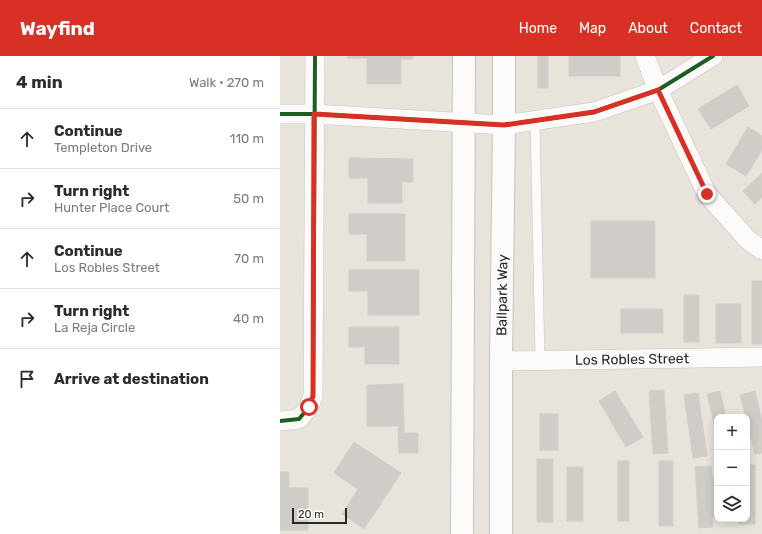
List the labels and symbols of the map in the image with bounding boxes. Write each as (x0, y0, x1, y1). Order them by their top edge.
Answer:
route end (698, 185, 716, 203)
street label: Ballpark Way (493, 254, 511, 336)
street label: Los Robles Street (575, 350, 690, 368)
route start (300, 398, 318, 416)
scale bar (292, 506, 347, 525)

